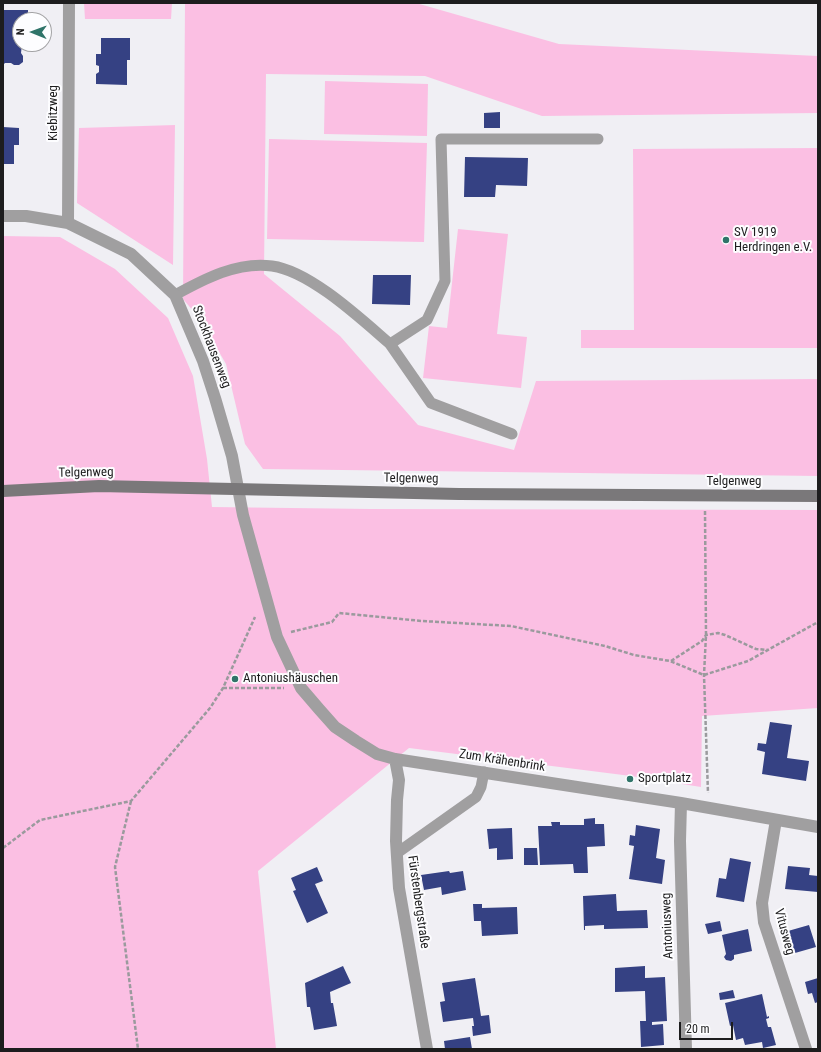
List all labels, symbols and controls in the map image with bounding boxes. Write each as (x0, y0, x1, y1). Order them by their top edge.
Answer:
north arrow (12, 12, 52, 52)
text: N (14, 28, 27, 35)
street label: Kiebitzweg (46, 85, 62, 141)
place label: SV 1919 Herdringen e.V. (734, 225, 812, 256)
marker: SV 1919 Herdringen e.V. (721, 235, 731, 245)
street label: Stockhausenweg (188, 304, 234, 390)
street label: Telgenweg (58, 465, 114, 481)
street label: Telgenweg (383, 471, 439, 487)
street label: Telgenweg (707, 474, 761, 490)
place label: Antoniushäuschen (243, 671, 338, 687)
marker: Antoniushäuschen (230, 674, 240, 684)
street label: Zum Krähenbrink (458, 746, 546, 776)
place label: Sportplatz (638, 771, 691, 787)
marker: Sportplatz (625, 774, 635, 784)
street label: Fürstenbergstraße (404, 854, 432, 950)
street label: Antoniusweg (659, 893, 677, 959)
street label: Vitusweg (770, 907, 798, 957)
scale bar (681, 1014, 735, 1040)
text: 20 m (686, 1022, 710, 1036)

